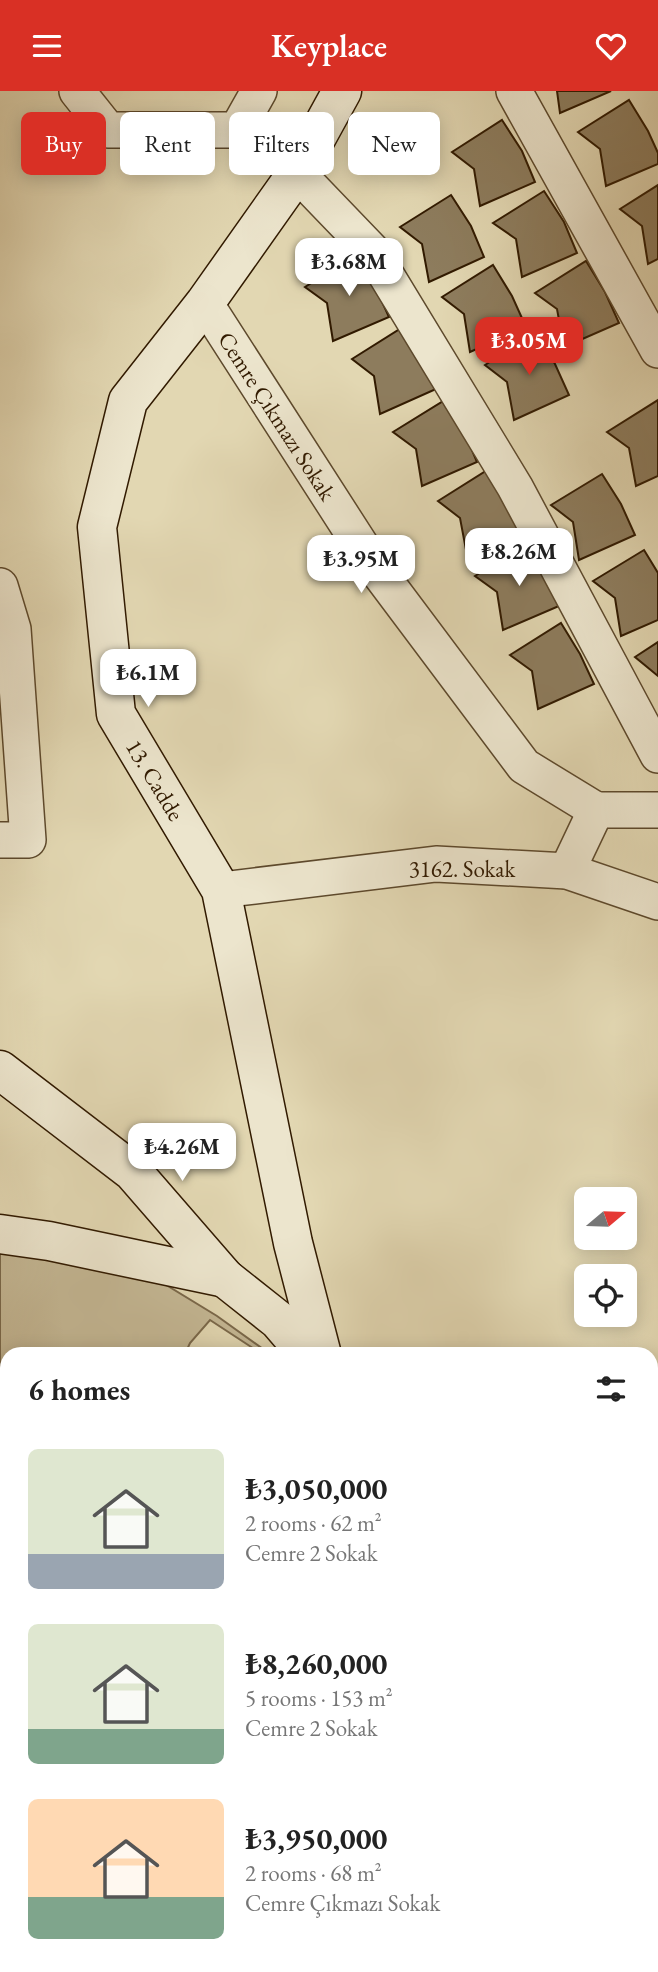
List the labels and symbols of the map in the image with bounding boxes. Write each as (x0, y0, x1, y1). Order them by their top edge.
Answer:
pin: ₺3.68M (292, 239, 406, 298)
pin: ₺3.05M (472, 317, 586, 377)
street label: Cemre Çıkmazı Sokak (211, 326, 343, 507)
pin: ₺8.26M (462, 529, 576, 588)
pin: ₺3.95M (304, 535, 418, 595)
pin: ₺6.1M (99, 649, 197, 709)
street label: 13. Cadde (119, 734, 191, 826)
street label: 3162. Sokak (409, 854, 516, 884)
pin: ₺4.26M (125, 1123, 239, 1183)
north arrow (574, 1187, 637, 1249)

